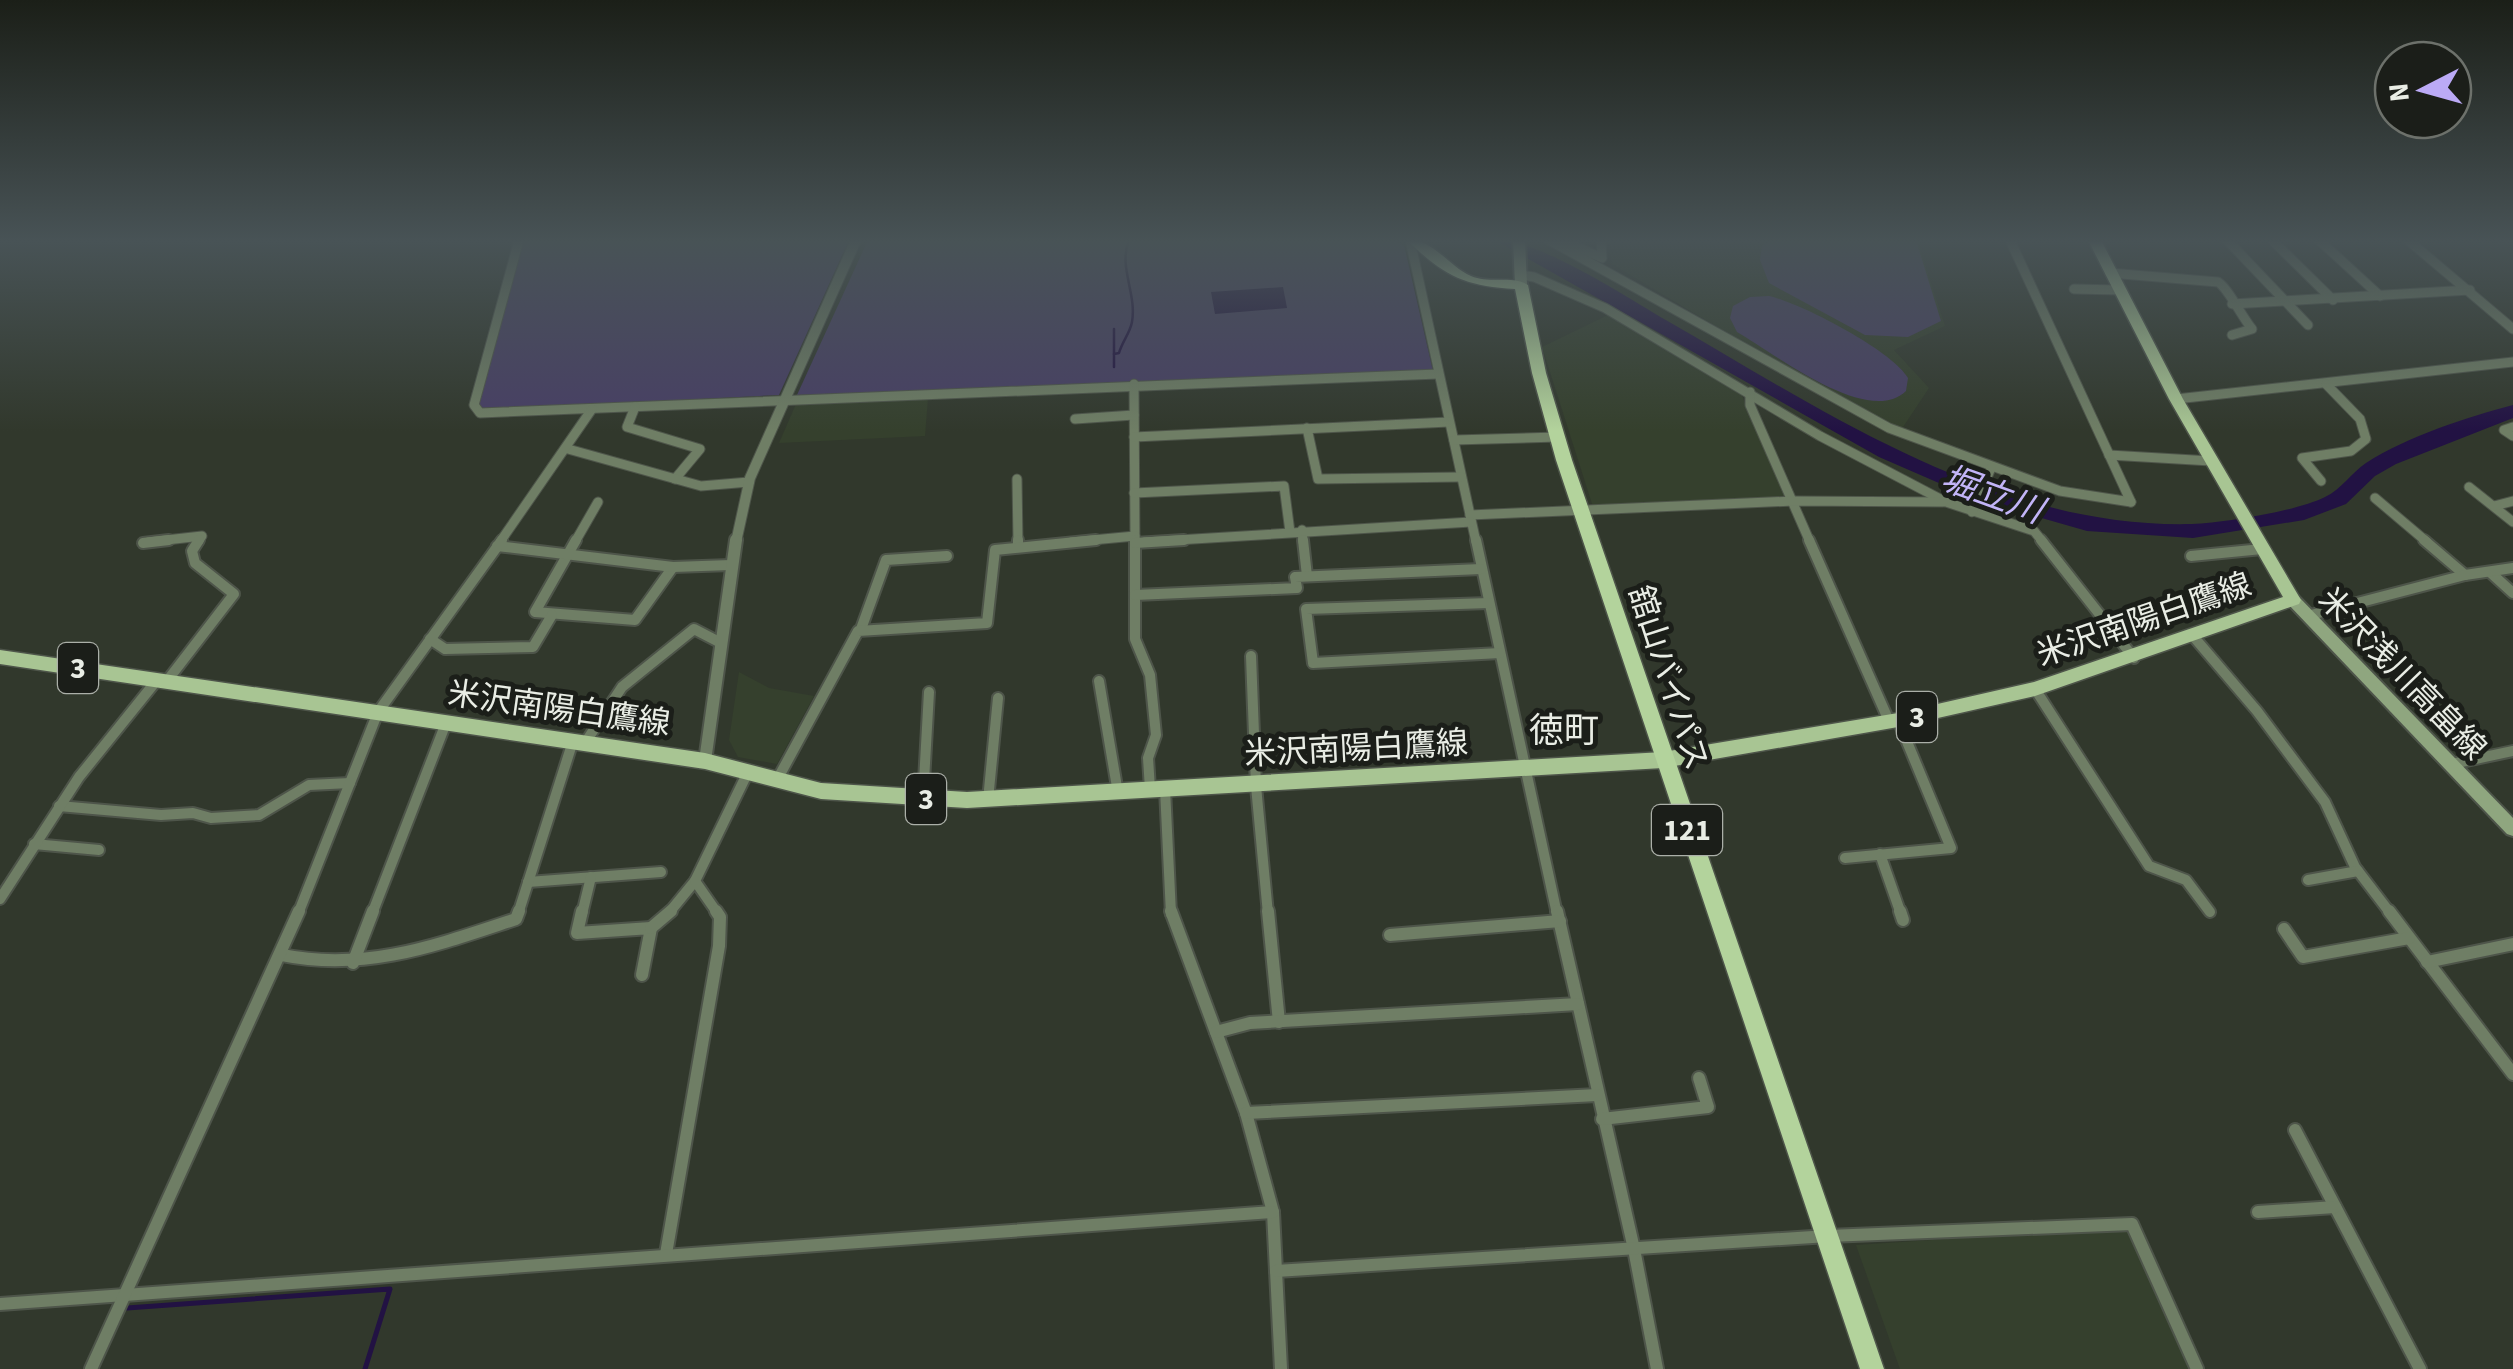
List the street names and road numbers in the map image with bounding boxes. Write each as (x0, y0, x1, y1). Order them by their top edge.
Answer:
street label: 米沢南陽白鷹線 (2031, 562, 2257, 678)
street label: 米沢浅川高畠線 (2308, 577, 2496, 771)
street label: 舘山バイパス (1617, 580, 1719, 776)
road number: 3 (58, 643, 98, 693)
street label: 米沢南陽白鷹線 (445, 671, 673, 747)
road number: 3 (1897, 692, 1937, 742)
street label: 米沢南陽白鷹線 (1243, 720, 1469, 778)
road number: 3 (906, 774, 946, 824)
road number: 121 (1652, 805, 1722, 855)

